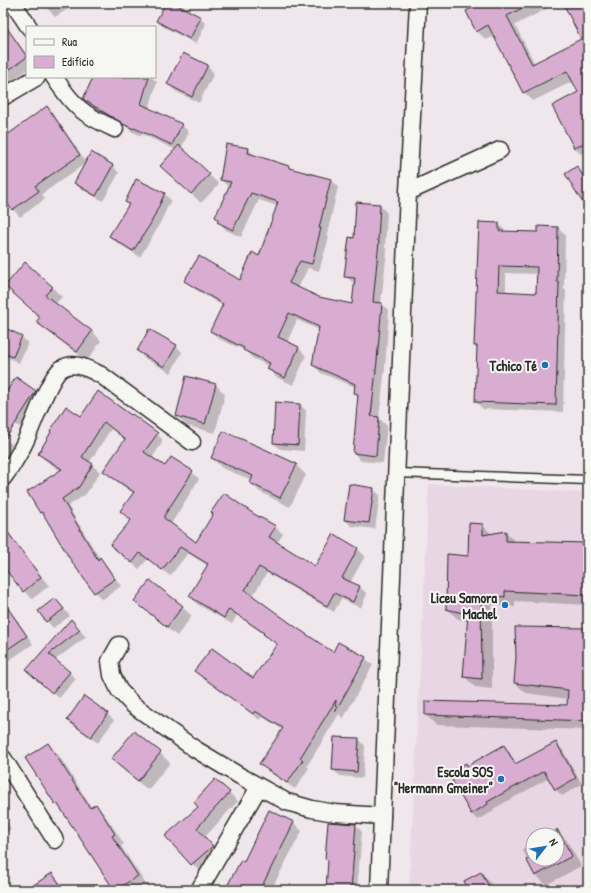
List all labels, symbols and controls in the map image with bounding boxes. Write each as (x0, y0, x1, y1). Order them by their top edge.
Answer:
legend (26, 26, 156, 78)
text: Rua (62, 33, 77, 50)
text: Edifício (62, 53, 94, 70)
place label: Tchico Té (489, 356, 537, 375)
marker: Tchico Té (540, 360, 550, 370)
place label: Liceu Samora Machel (431, 588, 498, 623)
marker: Liceu Samora Machel (500, 600, 510, 610)
place label: Escola SOS "Hermann Gmeiner" (394, 762, 494, 797)
marker: Escola SOS "Hermann Gmeiner" (496, 774, 506, 784)
north arrow (525, 827, 565, 867)
text: N (546, 836, 561, 848)

